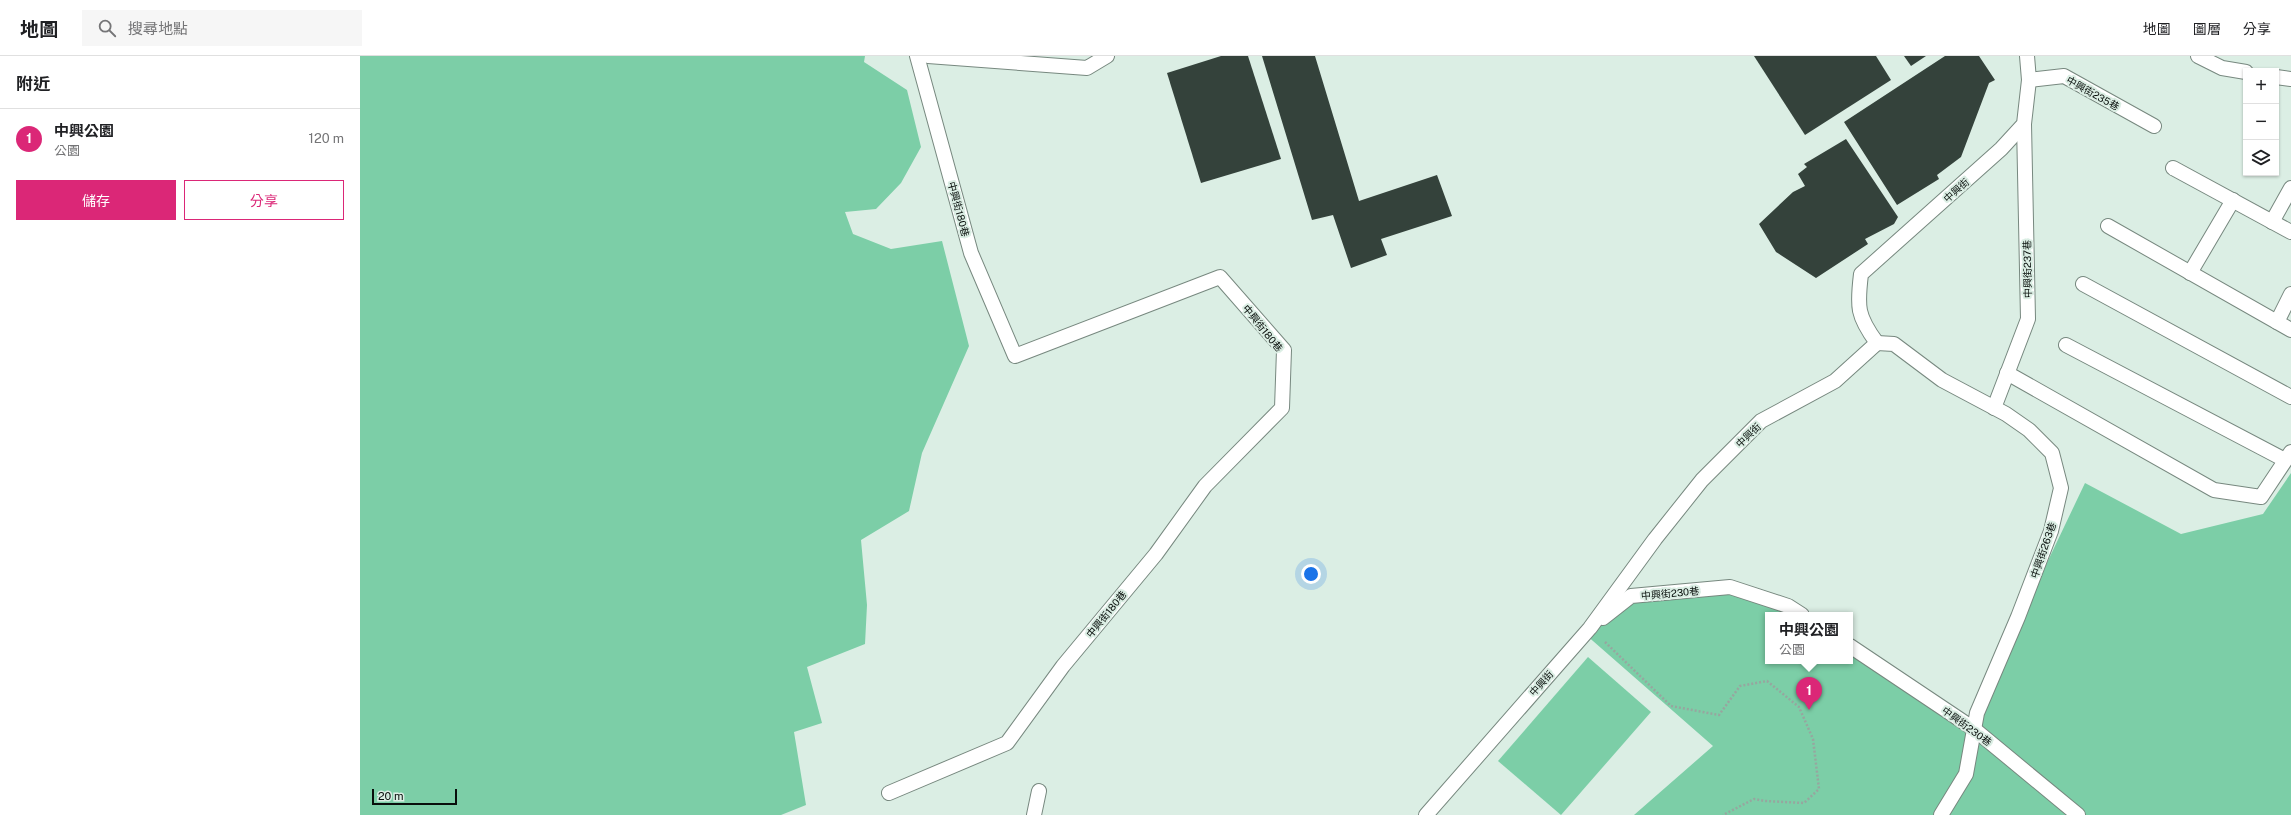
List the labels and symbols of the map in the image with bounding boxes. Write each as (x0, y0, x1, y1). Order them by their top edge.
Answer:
street label: 中興街235巷 (2064, 74, 2122, 112)
street label: 中興街 (1941, 176, 1971, 204)
street label: 中興街180巷 (946, 180, 972, 238)
street label: 中興街237巷 (2020, 240, 2034, 298)
street label: 中興街180巷 (1241, 302, 1285, 354)
street label: 中興街 (1733, 420, 1763, 450)
street label: 中興街263巷 (2028, 520, 2058, 580)
your location (1301, 564, 1321, 584)
street label: 中興街230巷 (1640, 584, 1700, 602)
street label: 中興街180巷 (1084, 588, 1128, 640)
street label: 中興街 (1527, 668, 1555, 698)
pin: 1 (1796, 677, 1822, 710)
street label: 中興街230巷 (1940, 704, 1994, 748)
scale bar (372, 787, 457, 806)

